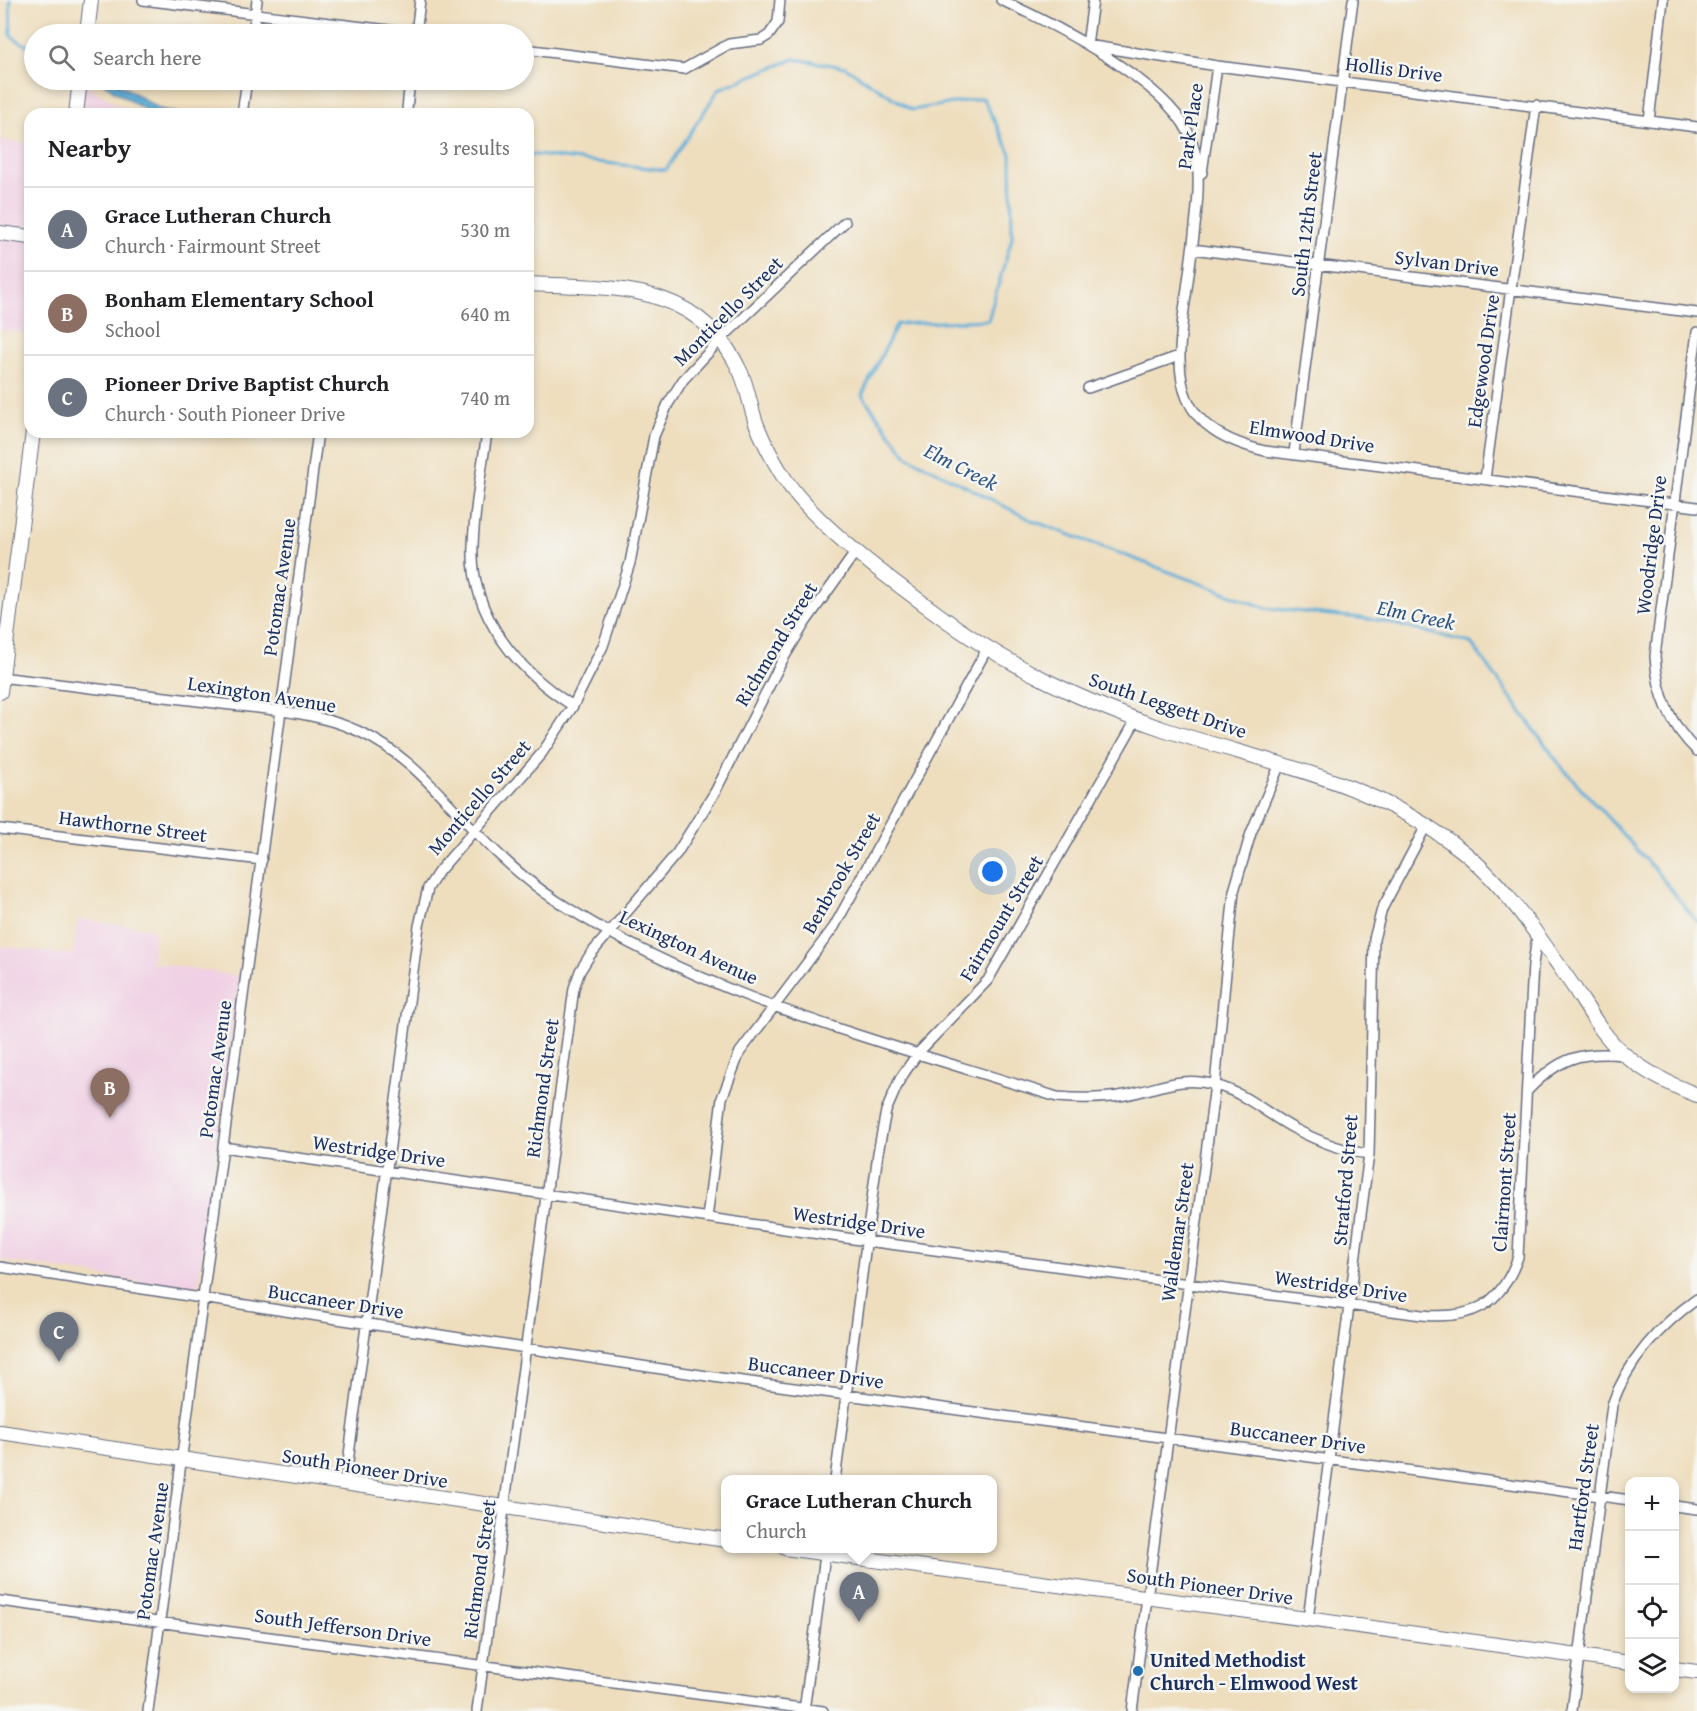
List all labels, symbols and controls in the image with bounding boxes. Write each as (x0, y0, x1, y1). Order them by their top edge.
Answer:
search box (24, 24, 534, 90)
icon: search (45, 41, 78, 74)
text: Search here (93, 41, 202, 73)
street label: Hollis Drive (1344, 48, 1444, 89)
street label: Park Place (1169, 81, 1210, 171)
text: Nearby (48, 128, 131, 167)
text: 3 results (439, 133, 510, 162)
street label: South 12th Street (1282, 150, 1329, 298)
text: Grace Lutheran Church (105, 199, 331, 231)
text: A (61, 215, 74, 244)
text: 530 m (460, 215, 510, 244)
text: Church · Fairmount Street (105, 231, 321, 260)
street label: Sylvan Drive (1393, 242, 1501, 283)
street label: Monticello Street (666, 249, 789, 372)
text: Bonham Elementary School (105, 283, 374, 315)
street label: Edgewood Drive (1459, 292, 1506, 429)
text: B (61, 299, 74, 328)
text: 640 m (460, 299, 510, 328)
text: School (105, 315, 161, 344)
text: Pioneer Drive Baptist Church (105, 367, 389, 399)
text: C (62, 383, 73, 412)
text: 740 m (460, 383, 510, 412)
text: Church · South Pioneer Drive (105, 399, 345, 428)
street label: Elmwood Drive (1247, 411, 1377, 460)
water label: Elm Creek (918, 434, 1004, 498)
street label: Woodridge Drive (1628, 473, 1673, 616)
street label: Potomac Avenue (254, 516, 303, 658)
street label: Richmond Street (727, 576, 824, 711)
water label: Elm Creek (1373, 591, 1458, 638)
street label: South Leggett Drive (1085, 664, 1251, 745)
street label: Lexington Avenue (186, 667, 339, 720)
street label: Monticello Street (420, 732, 537, 861)
street label: Hawthorne Street (57, 802, 209, 849)
street label: Benbrook Street (794, 807, 887, 939)
street label: Fairmount Street (951, 849, 1050, 986)
your location (978, 857, 1007, 886)
street label: Lexington Avenue (615, 902, 763, 991)
street label: Potomac Avenue (190, 998, 239, 1140)
street label: Richmond Street (517, 1016, 566, 1159)
pin: B (90, 1068, 130, 1118)
street label: Clairmont Street (1484, 1111, 1523, 1253)
street label: Stratford Street (1324, 1113, 1365, 1247)
street label: Westridge Drive (311, 1127, 447, 1174)
street label: Waldemar Street (1152, 1160, 1201, 1303)
street label: Westridge Drive (791, 1198, 927, 1245)
street label: Westridge Drive (1273, 1262, 1409, 1309)
street label: Buccaneer Drive (266, 1275, 406, 1326)
pin: C (40, 1312, 78, 1362)
street label: Buccaneer Drive (746, 1348, 886, 1395)
street label: Buccaneer Drive (1228, 1413, 1368, 1460)
street label: Hartford Street (1559, 1421, 1606, 1553)
street label: South Pioneer Drive (280, 1440, 450, 1495)
popup (721, 1475, 997, 1553)
map controls (1625, 1477, 1679, 1693)
button: + (1625, 1477, 1679, 1531)
street label: Potomac Avenue (127, 1480, 176, 1622)
text: Grace Lutheran Church (746, 1484, 972, 1516)
street label: Richmond Street (454, 1497, 503, 1640)
text: Church (746, 1516, 807, 1545)
button: − (1625, 1531, 1679, 1585)
street label: South Pioneer Drive (1125, 1559, 1295, 1612)
pin: A (840, 1572, 878, 1622)
button: locate (1625, 1585, 1679, 1639)
street label: South Jefferson Drive (253, 1600, 433, 1653)
button: layers (1625, 1639, 1679, 1693)
place label: United Methodist Church - Elmwood West (1150, 1645, 1358, 1697)
marker: United Methodist Church - Elmwood West (1131, 1664, 1145, 1678)

